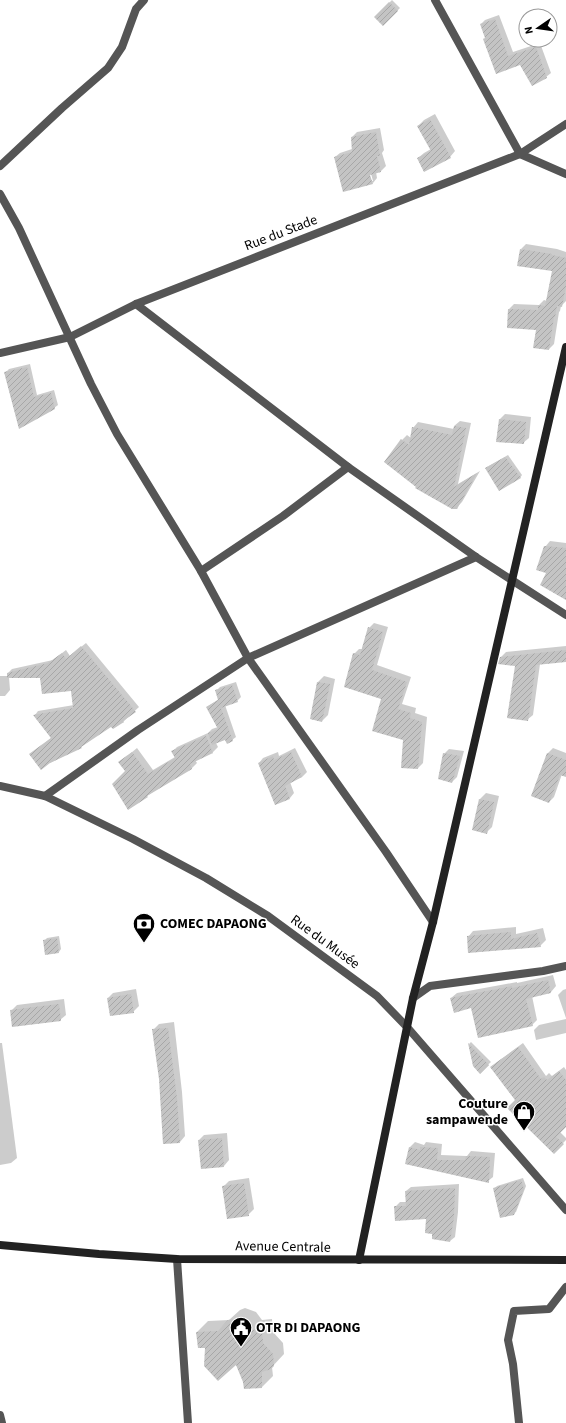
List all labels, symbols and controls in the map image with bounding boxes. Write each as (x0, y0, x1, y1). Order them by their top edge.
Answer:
north arrow (518, 8, 558, 48)
text: N (521, 25, 537, 35)
street label: Rue du Stade (242, 210, 321, 256)
street label: Rue du Musée (286, 910, 364, 974)
bank icon: COMEC DAPAONG (131, 911, 157, 944)
place label: COMEC DAPAONG (160, 914, 267, 934)
place label: Couture sampawende (426, 1094, 508, 1130)
shop icon: Couture sampawende (511, 1099, 537, 1132)
street label: Avenue Centrale (235, 1236, 331, 1258)
public building icon: OTR DI DAPAONG (228, 1315, 254, 1348)
place label: OTR DI DAPAONG (256, 1318, 361, 1338)

